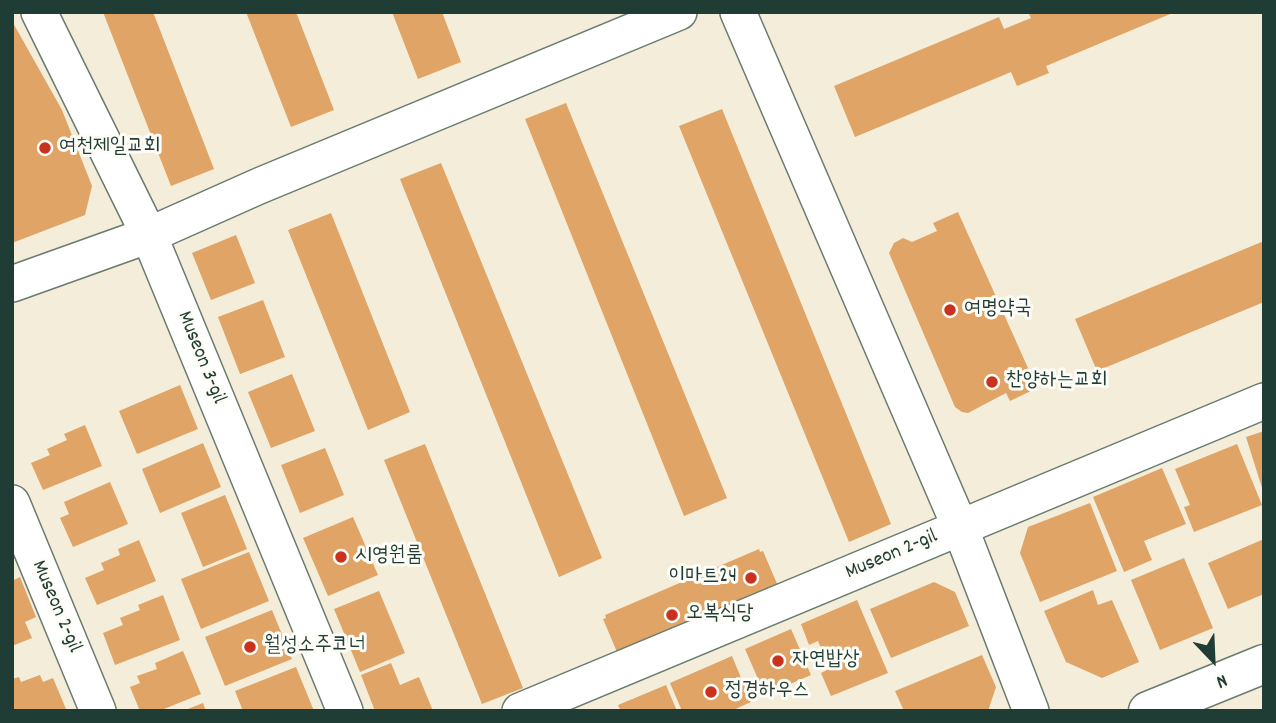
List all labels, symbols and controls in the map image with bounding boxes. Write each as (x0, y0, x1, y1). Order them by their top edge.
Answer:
place label: 여천제일교회 (59, 135, 160, 161)
marker: 여천제일교회 (37, 140, 53, 156)
place label: 여명약국 (964, 297, 1032, 323)
marker: 여명약국 (942, 302, 958, 318)
street label: Museon 3-gil (170, 308, 230, 408)
place label: 찬양하는교회 (1006, 369, 1107, 395)
marker: 찬양하는교회 (984, 374, 1000, 390)
street label: Museon 2-gil (842, 525, 942, 587)
place label: 시영원룸 (355, 544, 423, 570)
marker: 시영원룸 (333, 549, 349, 565)
street label: Museon 2-gil (24, 557, 86, 657)
place label: 이마트24 (668, 565, 737, 591)
marker: 이마트24 (743, 570, 759, 586)
place label: 오복식당 (686, 602, 754, 628)
marker: 오복식당 (664, 607, 680, 623)
north arrow (1178, 625, 1248, 695)
place label: 월성소주코너 (264, 634, 365, 660)
marker: 월성소주코너 (242, 639, 258, 655)
place label: 자연밥상 (792, 648, 860, 674)
marker: 자연밥상 (770, 653, 786, 669)
text: N (1212, 666, 1231, 694)
place label: 정경하우스 (725, 679, 809, 705)
marker: 정경하우스 (703, 684, 719, 700)

